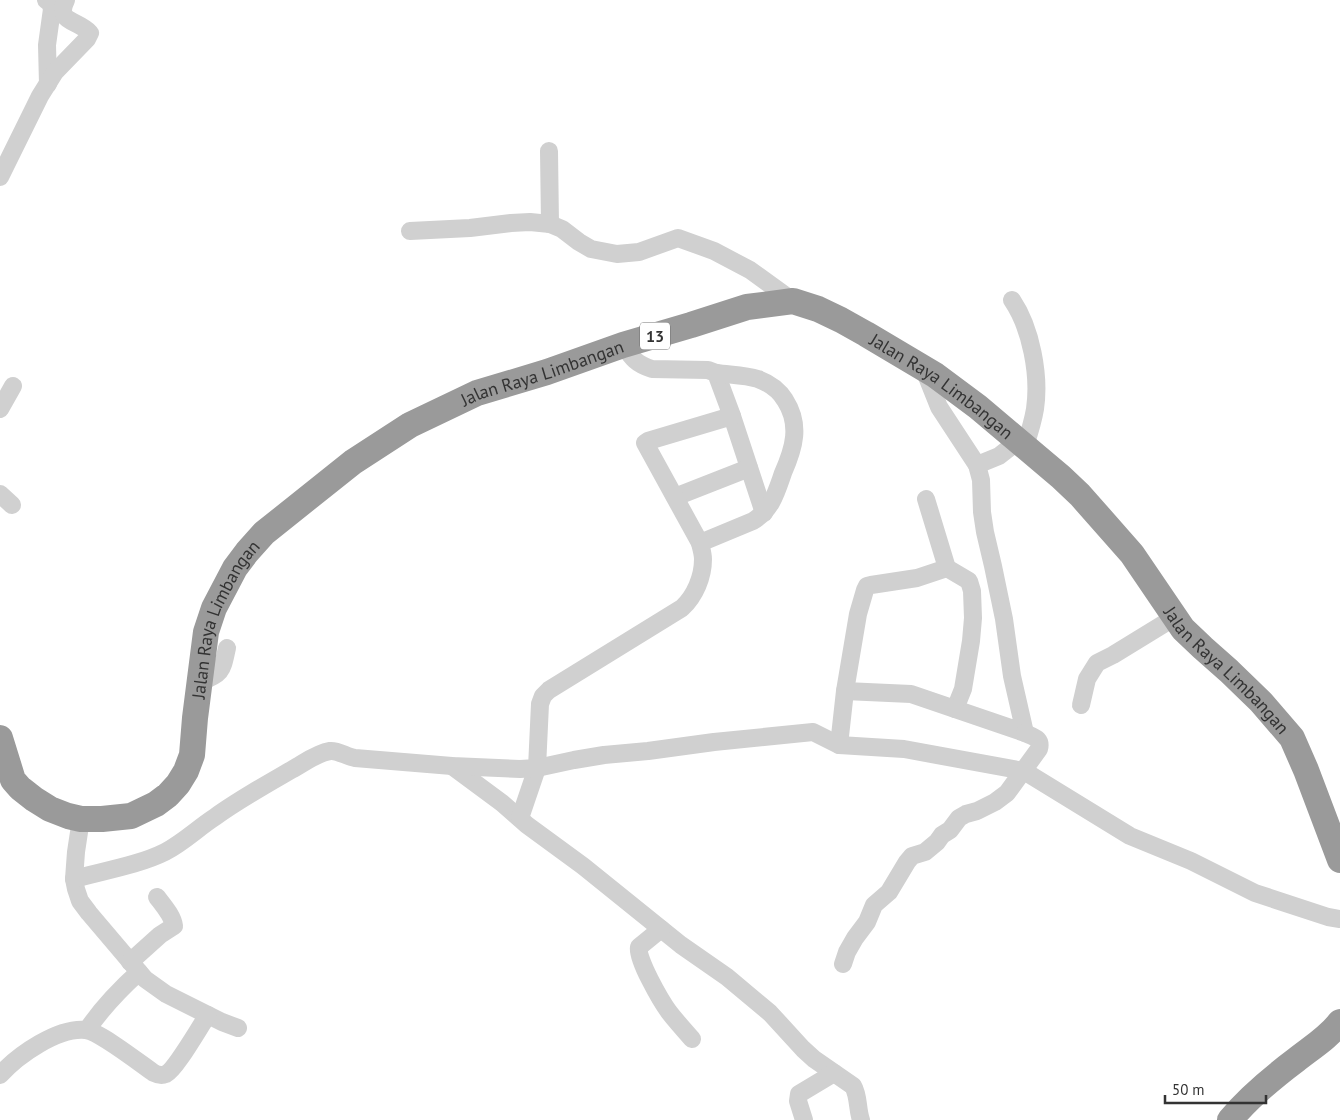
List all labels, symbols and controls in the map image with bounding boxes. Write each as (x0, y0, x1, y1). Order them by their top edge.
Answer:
road number: 13 (640, 322, 670, 350)
street label: Jalan Raya Limbangan (865, 327, 1018, 444)
street label: Jalan Raya Limbangan (456, 334, 626, 411)
street label: Jalan Raya Limbangan (186, 535, 264, 701)
street label: Jalan Raya Limbangan (1159, 601, 1295, 739)
scale bar (1165, 1072, 1266, 1104)
text: 50 m (1172, 1080, 1205, 1099)

